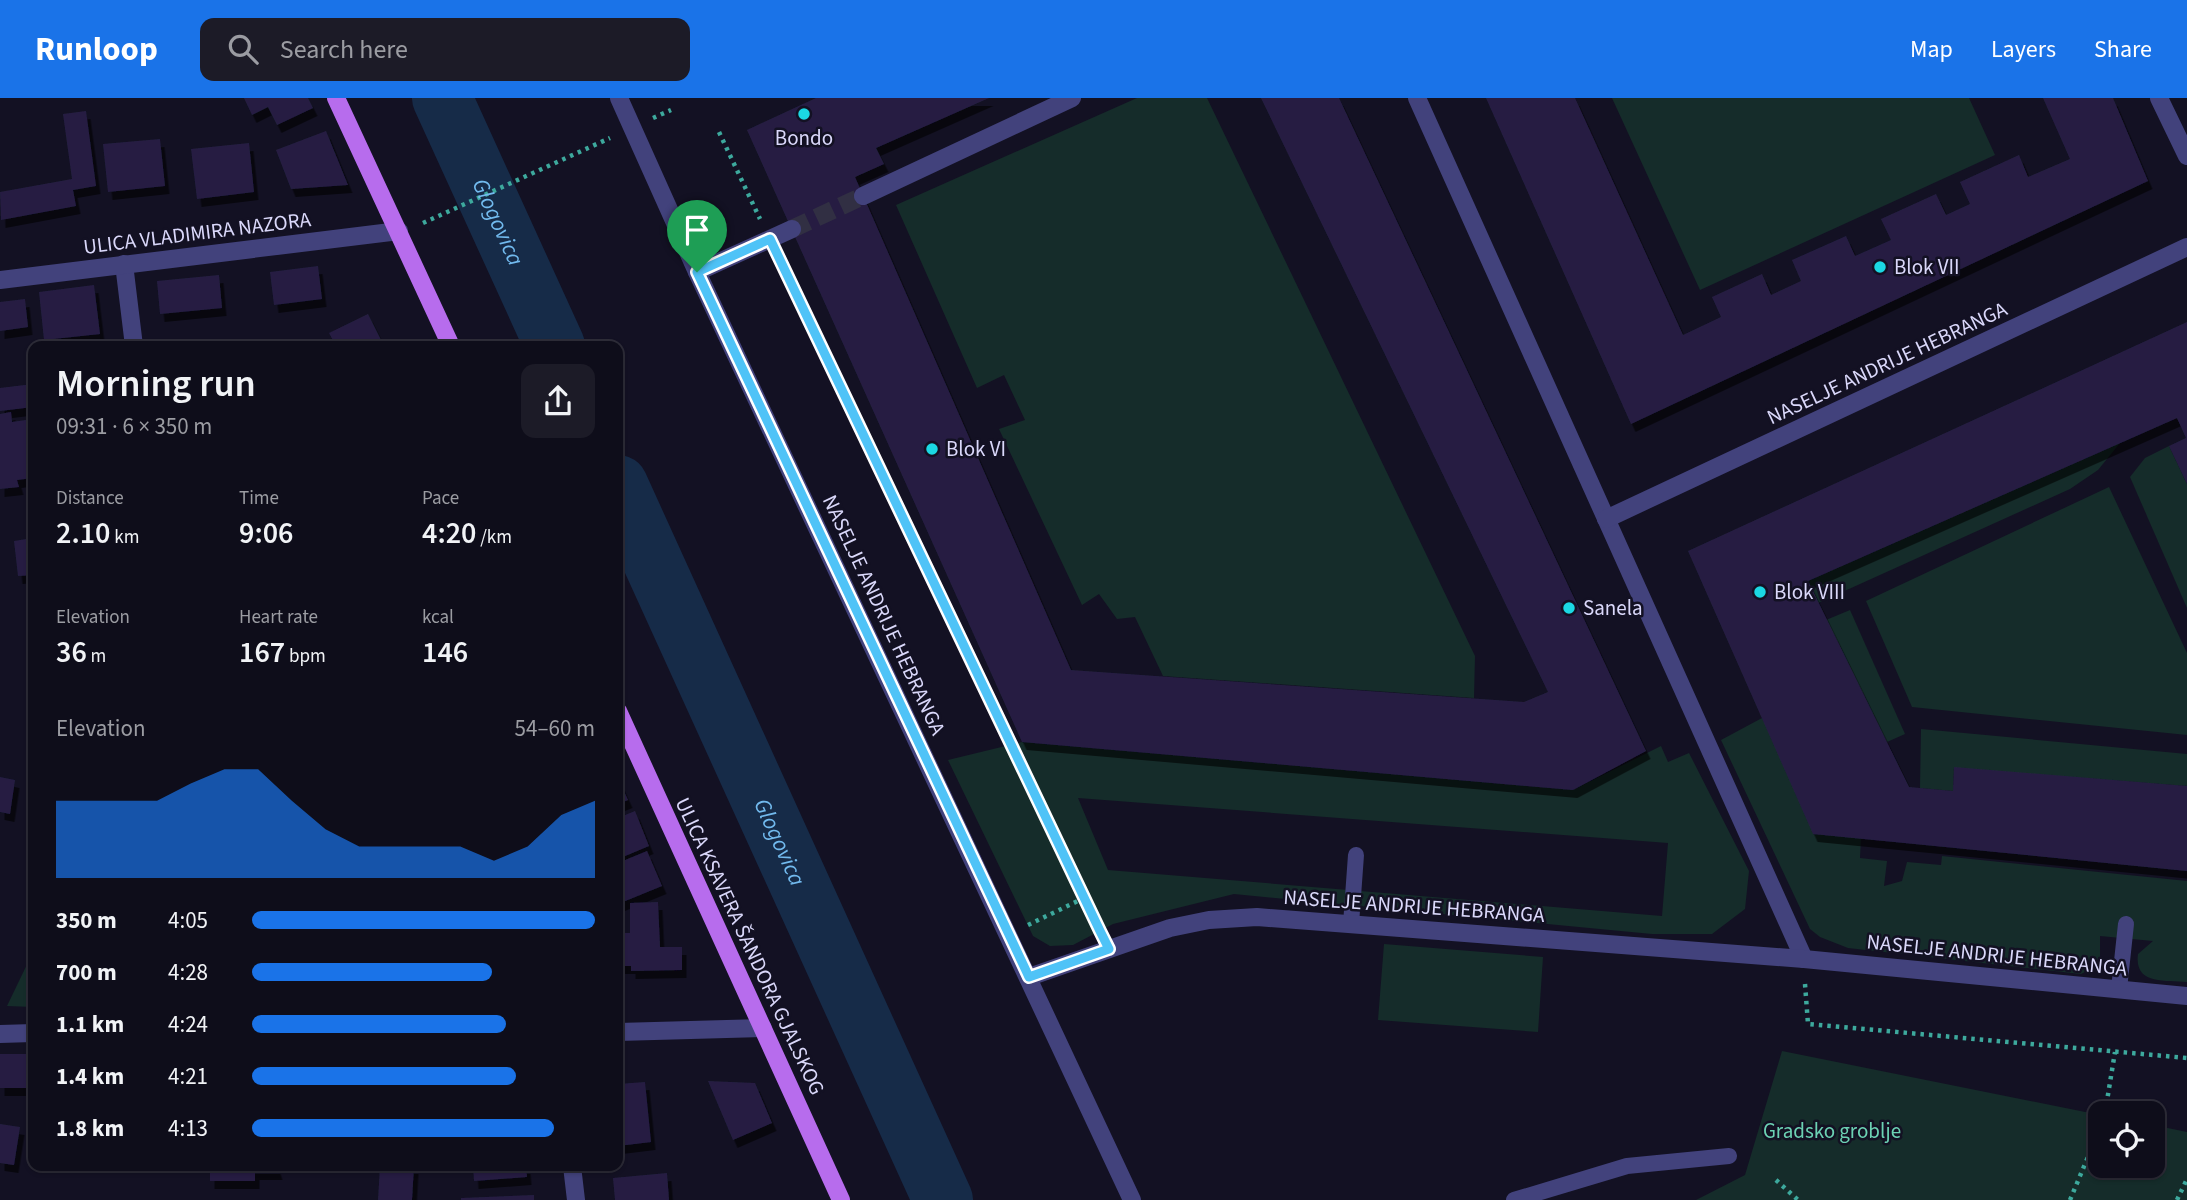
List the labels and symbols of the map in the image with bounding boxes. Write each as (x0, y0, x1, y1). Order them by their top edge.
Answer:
marker: Bondo (796, 106, 812, 122)
place label: Bondo (775, 123, 833, 153)
water label: Glogovica (464, 173, 533, 271)
pin (667, 200, 727, 272)
street label: ULICA VLADIMIRA NAZORA (82, 204, 313, 262)
place label: Blok VII (1894, 252, 1960, 282)
marker: Blok VII (1872, 259, 1888, 275)
street label: NASELJE ANDRIJE HEBRANGA (1762, 294, 2012, 432)
place label: Blok VI (946, 434, 1006, 464)
marker: Blok VI (924, 441, 940, 457)
street label: NASELJE ANDRIJE HEBRANGA (815, 490, 953, 740)
place label: Blok VIII (1774, 577, 1845, 607)
marker: Blok VIII (1752, 584, 1768, 600)
place label: Sanela (1583, 593, 1643, 623)
marker: Sanela (1561, 600, 1577, 616)
street label: ULICA KSAVERA ŠANDORA GJALSKOG (668, 792, 832, 1100)
water label: Glogovica (746, 793, 814, 891)
street label: NASELJE ANDRIJE HEBRANGA (1282, 882, 1546, 930)
street label: NASELJE ANDRIJE HEBRANGA (1865, 926, 2129, 984)
park label: Gradsko groblje (1763, 1116, 1901, 1146)

